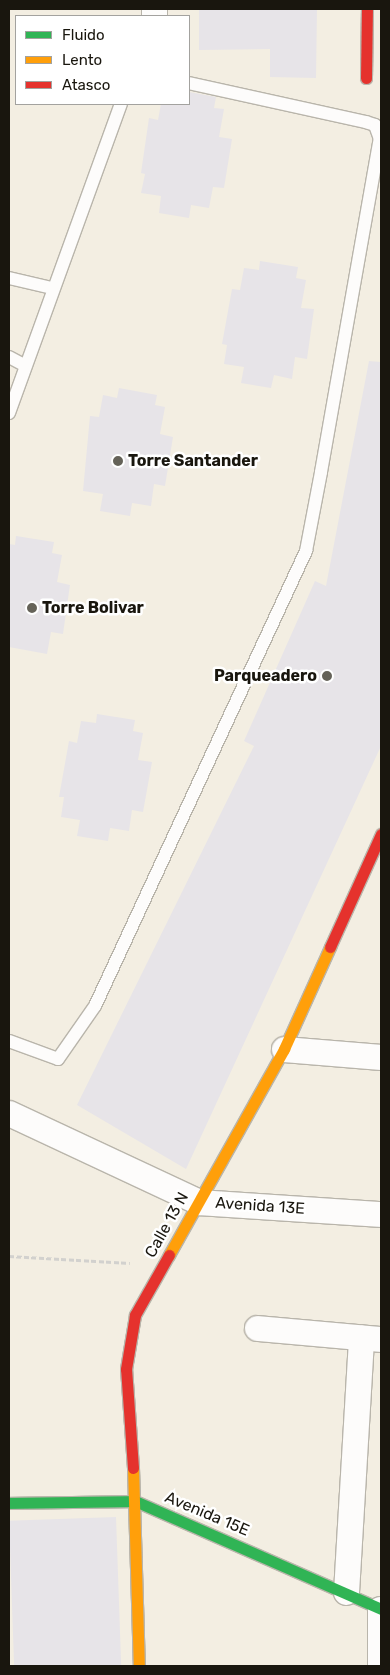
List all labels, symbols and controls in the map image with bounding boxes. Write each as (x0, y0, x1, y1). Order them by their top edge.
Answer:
legend (15, 15, 190, 105)
text: Fluido (62, 26, 105, 44)
text: Lento (62, 51, 102, 69)
text: Atasco (62, 76, 110, 94)
place label: Torre Santander (128, 451, 258, 471)
marker: Torre Santander (112, 455, 124, 467)
place label: Torre Bolivar (42, 598, 144, 618)
marker: Torre Bolivar (26, 602, 38, 614)
place label: Parqueadero (214, 666, 317, 686)
marker: Parqueadero (321, 670, 333, 682)
street label: Calle 13 N (141, 1189, 193, 1261)
street label: Avenida 13E (215, 1193, 305, 1219)
street label: Avenida 15E (162, 1488, 252, 1540)

